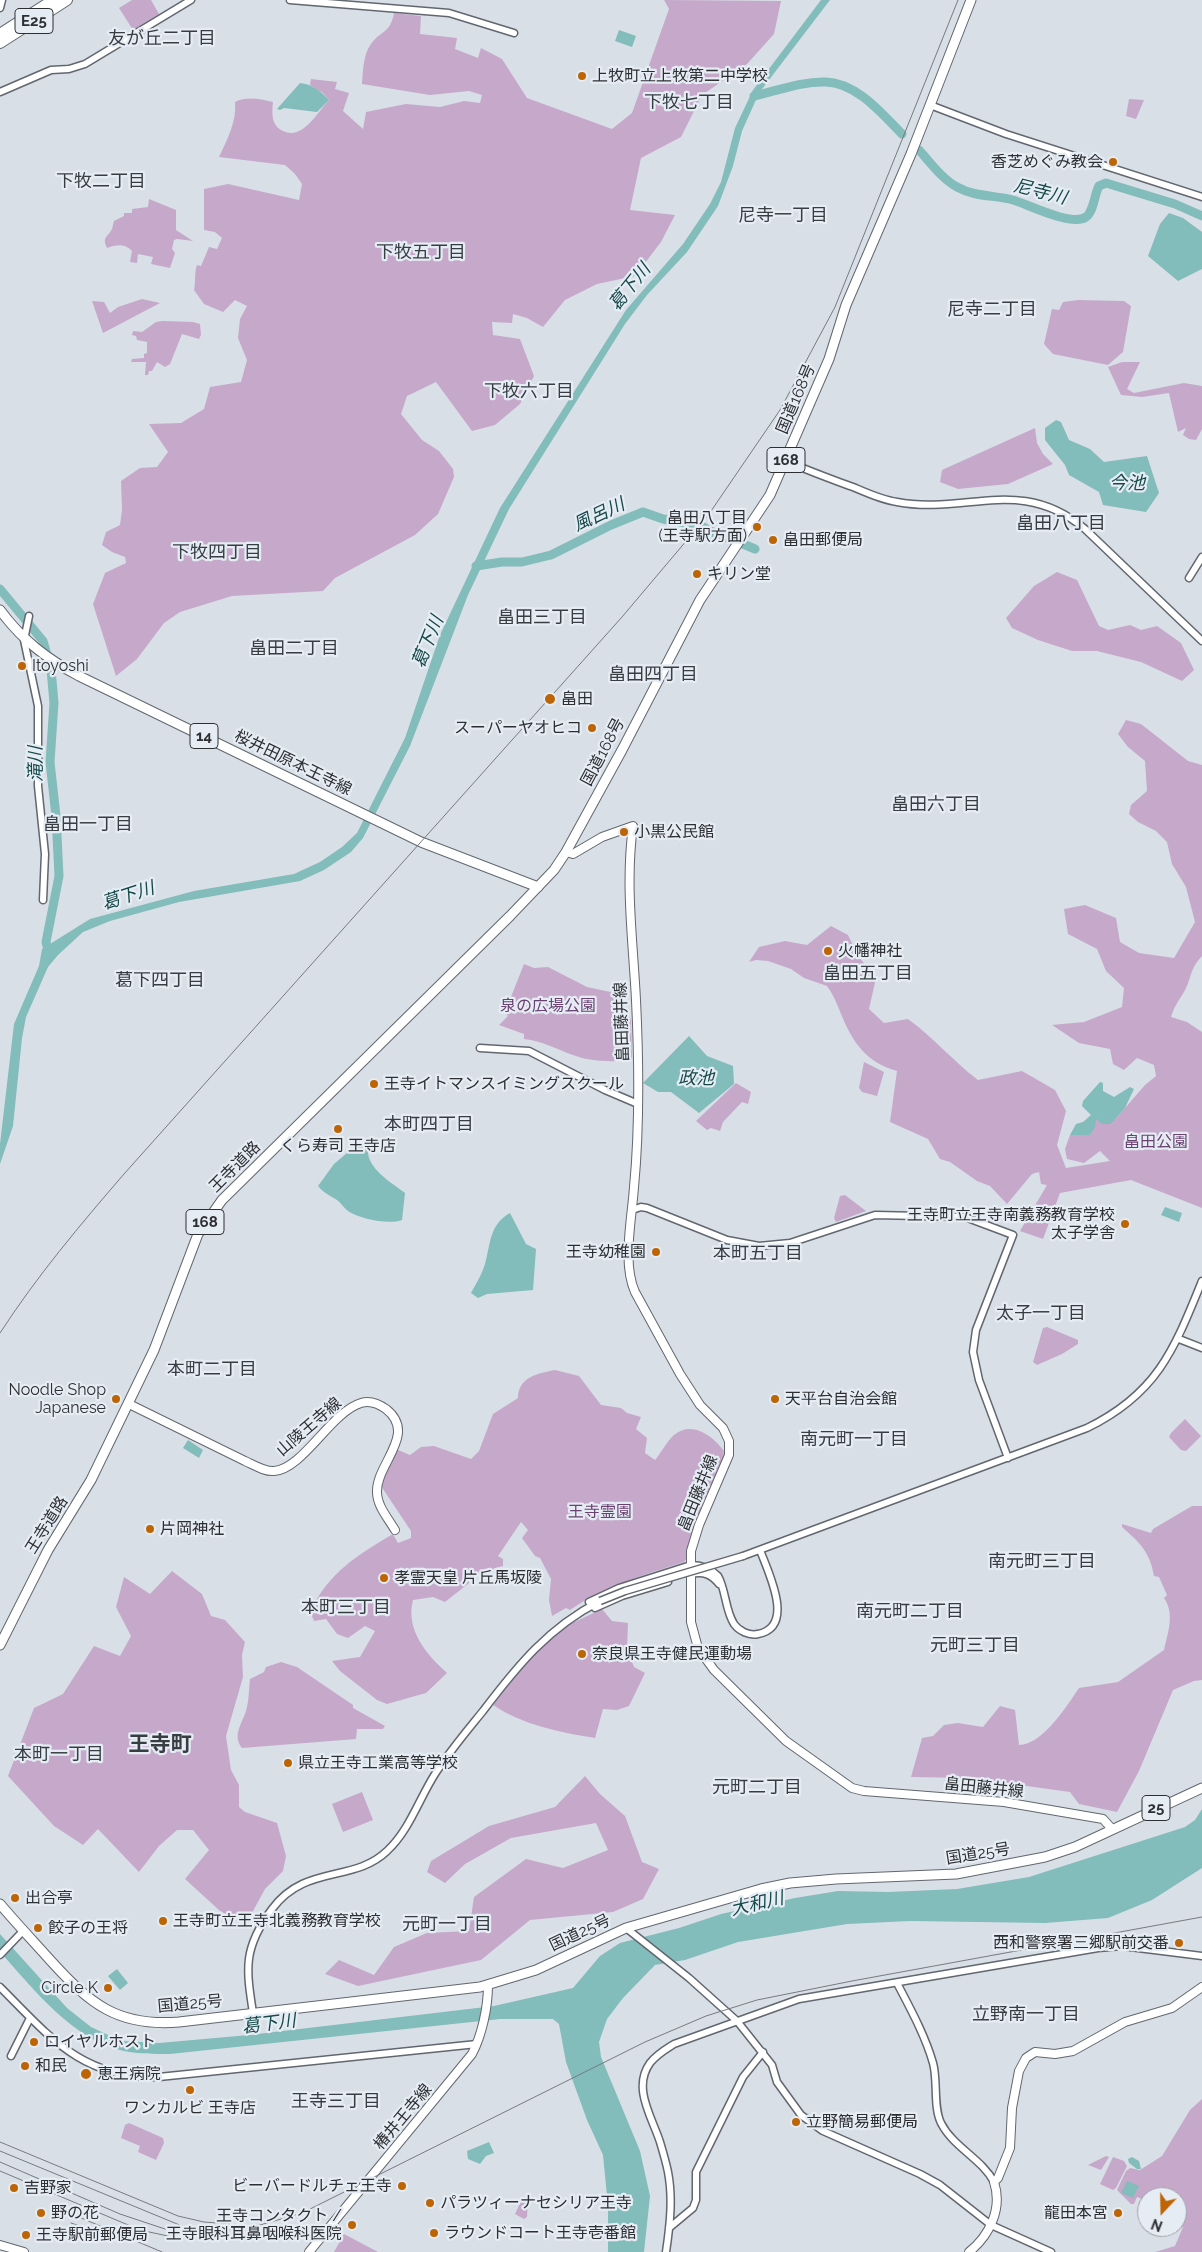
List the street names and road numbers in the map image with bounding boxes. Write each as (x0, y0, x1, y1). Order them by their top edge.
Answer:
road number: E25 (15, 8, 53, 34)
street label: 国道168号 (773, 361, 819, 437)
road number: 168 (767, 448, 805, 472)
street label: 国道168号 (577, 715, 629, 789)
road number: 14 (190, 724, 218, 748)
street label: 桜井田原本王寺線 (231, 726, 355, 800)
street label: 畠田藤井線 (611, 982, 633, 1062)
street label: 王寺道路 (206, 1138, 264, 1196)
road number: 168 (186, 1210, 224, 1234)
street label: 山陵王寺線 (273, 1394, 345, 1460)
street label: 畠田藤井線 (674, 1452, 722, 1534)
street label: 王寺道路 (22, 1493, 72, 1557)
street label: 畠田藤井線 (943, 1774, 1025, 1802)
road number: 25 (1142, 1796, 1170, 1820)
street label: 国道25号 (944, 1839, 1012, 1869)
street label: 国道25号 (546, 1911, 614, 1955)
street label: 国道25号 (157, 1992, 223, 2016)
street label: 椿井王寺線 (370, 2080, 436, 2154)

